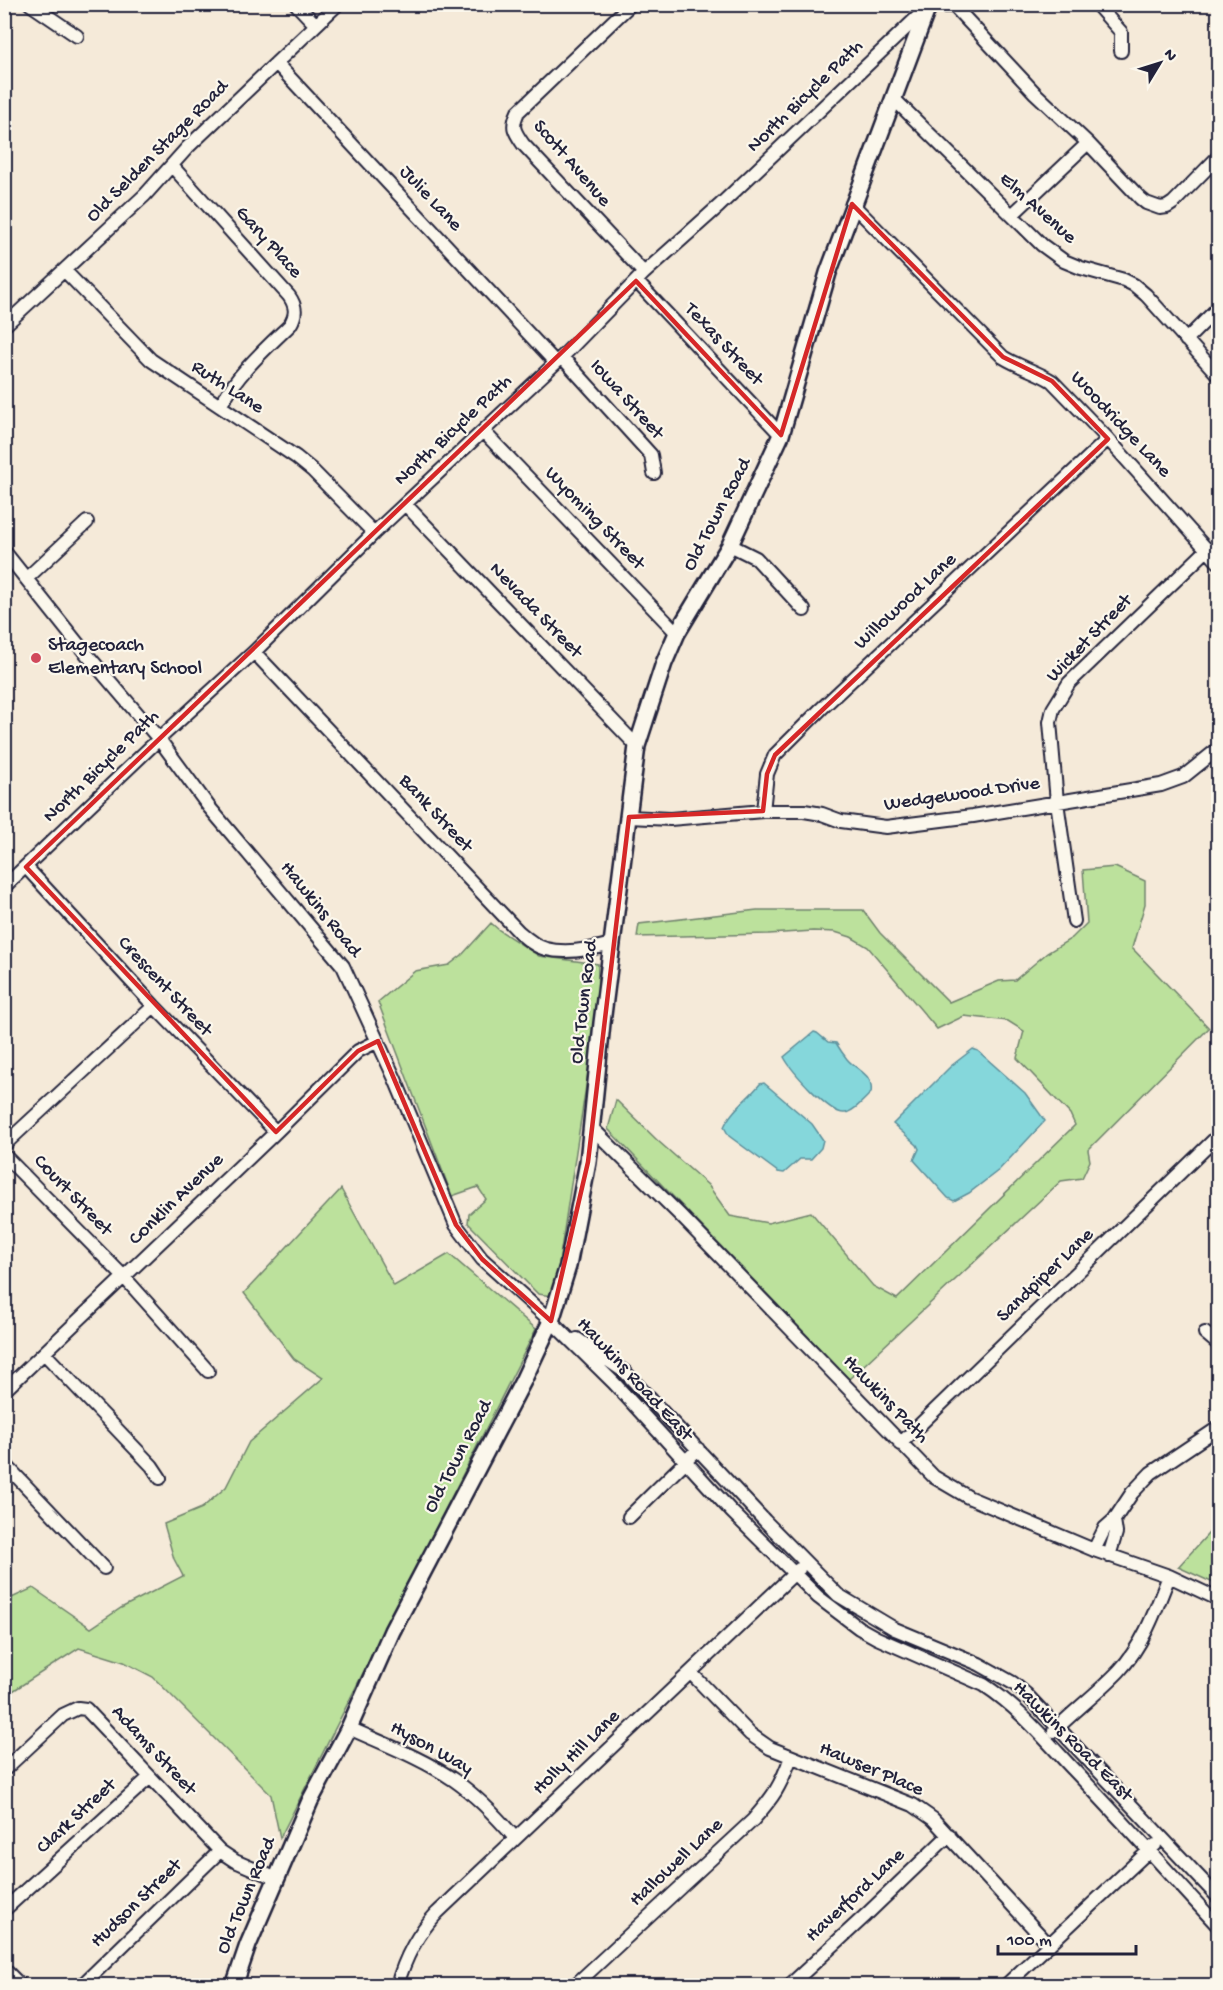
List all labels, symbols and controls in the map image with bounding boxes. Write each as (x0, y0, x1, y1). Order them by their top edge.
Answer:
north arrow (1130, 33, 1190, 93)
street label: North Bicycle Path (743, 36, 869, 158)
text: N (1158, 46, 1180, 66)
street label: Old Selden Stage Road (82, 74, 236, 228)
street label: Scott Avenue (527, 116, 615, 213)
street label: Julie Lane (394, 161, 467, 237)
street label: Elm Avenue (994, 168, 1081, 250)
street label: Gary Place (230, 202, 307, 284)
street label: Texas Street (678, 298, 768, 393)
street label: Iowa Street (584, 355, 669, 446)
street label: Ruth Lane (186, 356, 268, 420)
street label: Woodridge Lane (1065, 367, 1176, 484)
street label: North Bicycle Path (390, 370, 518, 491)
street label: Old Town Road (679, 453, 758, 575)
street label: Wyoming Street (539, 463, 650, 577)
street label: Willowood Lane (850, 548, 962, 655)
street label: Nevada Street (484, 558, 588, 665)
street label: Wicket Street (1042, 589, 1139, 688)
place label: Stagecoach Elementary School (48, 635, 202, 681)
marker: Stagecoach Elementary School (29, 651, 43, 665)
street label: North Bicycle Path (39, 706, 165, 828)
street label: Bank Street (393, 770, 478, 859)
street label: Wedgewood Drive (883, 773, 1042, 817)
street label: Hawkins Road (274, 857, 367, 964)
street label: Crescent Street (112, 932, 217, 1043)
street label: Old Town Road (566, 937, 604, 1065)
street label: Conklin Avenue (125, 1149, 230, 1251)
street label: Court Street (28, 1151, 118, 1243)
street label: Sandpiper Lane (993, 1223, 1100, 1328)
street label: Hawkins Road East (571, 1314, 698, 1448)
street label: Hawkins Path (837, 1351, 933, 1449)
street label: Old Town Road (420, 1395, 499, 1517)
street label: Hawkins Road East (1007, 1677, 1138, 1808)
street label: Adams Street (106, 1701, 202, 1802)
street label: Holly Hill Lane (528, 1705, 626, 1800)
street label: Hyson Way (386, 1717, 477, 1781)
street label: Hawser Place (815, 1738, 927, 1803)
street label: Clark Street (32, 1773, 123, 1860)
street label: Hallowell Lane (626, 1813, 729, 1912)
street label: Old Town Road (212, 1832, 283, 1958)
street label: Haverford Lane (802, 1844, 911, 1948)
street label: Hudson Street (87, 1854, 189, 1953)
scale bar (998, 1918, 1136, 1956)
text: 100 m (1006, 1931, 1052, 1952)

